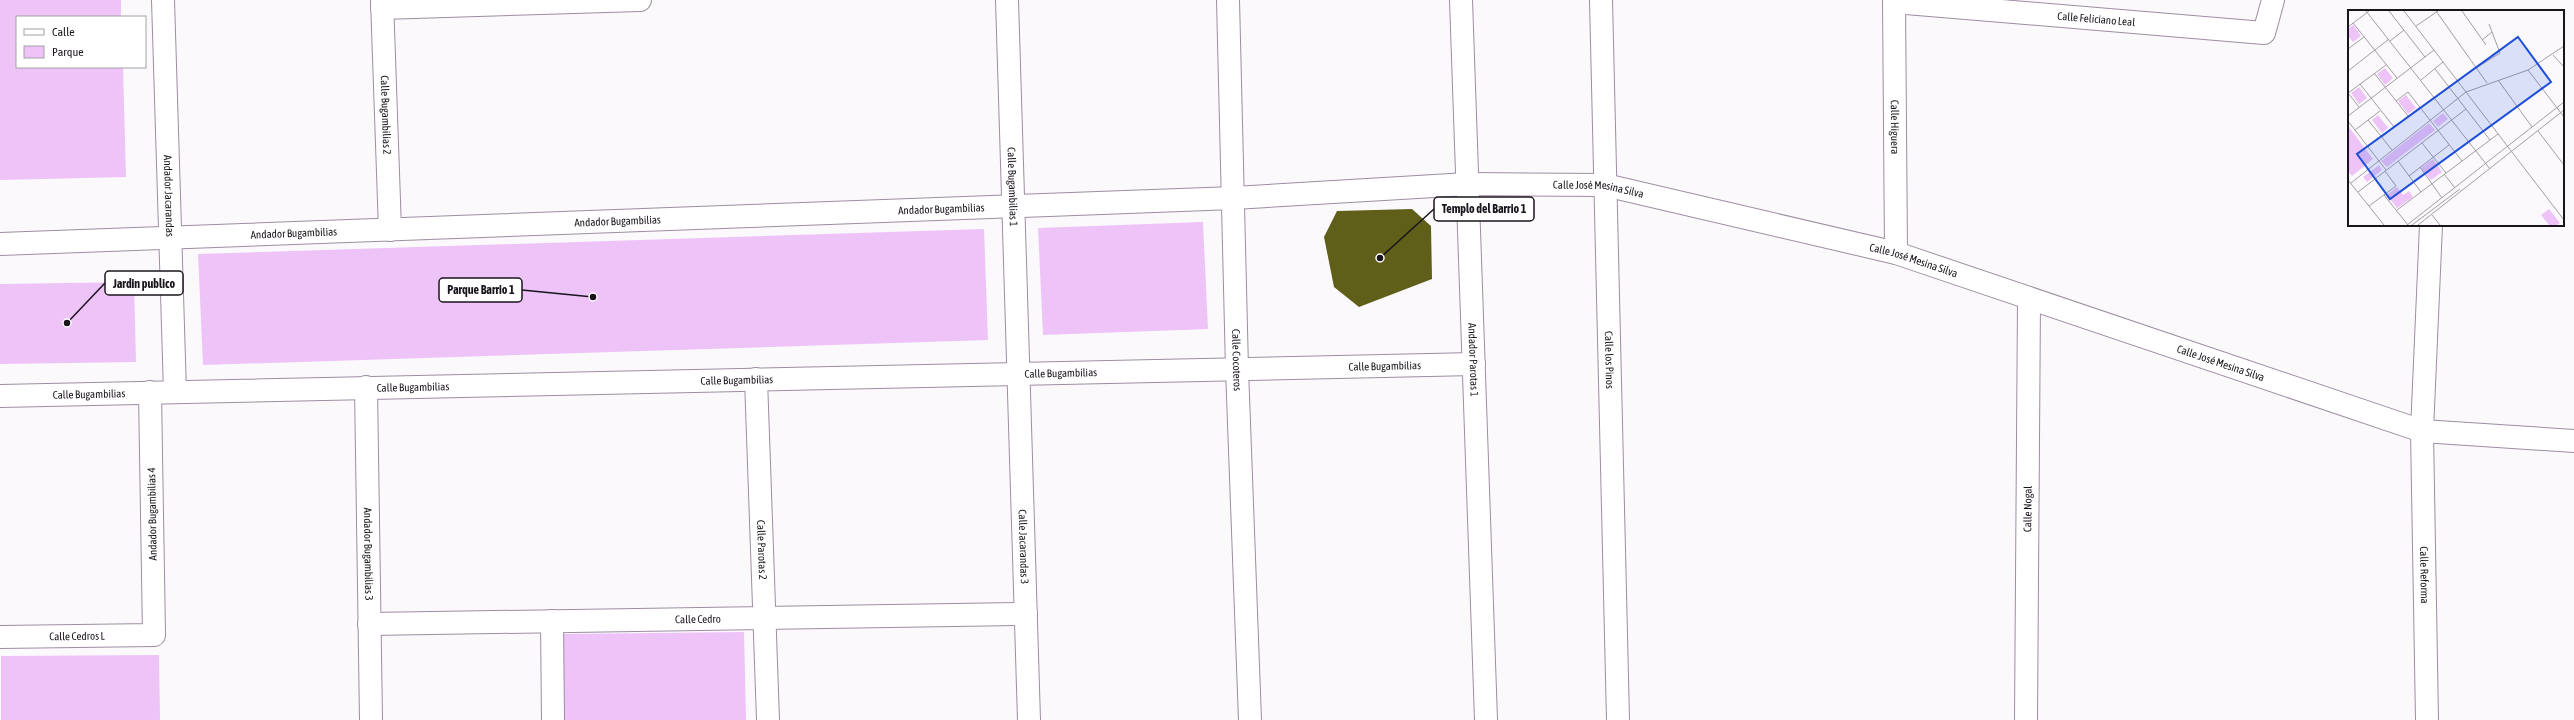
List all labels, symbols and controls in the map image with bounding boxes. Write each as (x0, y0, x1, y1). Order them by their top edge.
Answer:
street label: Calle Feliciano Leal (2057, 10, 2136, 28)
inset map (2348, 10, 2564, 226)
legend (16, 16, 146, 68)
text: Calle (52, 25, 75, 39)
text: Parque (52, 45, 84, 59)
street label: Calle Bugambilias 2 (379, 75, 393, 155)
street label: Calle Higuera (1889, 100, 1901, 154)
street label: Calle Bugambilias 1 (1006, 147, 1020, 227)
street label: Andador Jacarandas (162, 155, 176, 237)
street label: Calle José Mesina Silva (1553, 179, 1645, 200)
callout: Templo del Barrio 1 (1434, 197, 1534, 221)
street label: Andador Bugambilias (898, 201, 985, 217)
text: Templo del Barrio 1 (1442, 202, 1527, 216)
street label: Andador Bugambilias (574, 213, 661, 229)
street label: Andador Bugambilias (250, 225, 337, 241)
street label: Calle José Mesina Silva (1868, 241, 1959, 279)
callout: Jardin publico (105, 271, 183, 295)
text: Jardin publico (112, 277, 175, 291)
callout: Parque Barrio 1 (439, 278, 522, 302)
text: Parque Barrio 1 (447, 283, 515, 297)
street label: Andador Parotas 1 (1466, 323, 1481, 397)
street label: Calle Cocoteros (1230, 329, 1244, 391)
street label: Calle los Pinos (1603, 331, 1616, 389)
street label: Calle José Mesina Silva (2175, 343, 2266, 383)
street label: Calle Bugambilias (1348, 359, 1421, 373)
street label: Calle Bugambilias (1024, 366, 1097, 380)
street label: Calle Bugambilias (700, 373, 773, 387)
street label: Calle Bugambilias (376, 380, 449, 394)
street label: Calle Bugambilias (53, 387, 126, 401)
street label: Andador Bugambilias 4 (145, 467, 159, 561)
street label: Calle Nogal (2021, 486, 2034, 532)
street label: Andador Bugambilias 3 (362, 507, 375, 601)
street label: Calle Jacarandas 3 (1017, 509, 1031, 584)
street label: Calle Parotas 2 (755, 520, 769, 580)
street label: Calle Reforma (2418, 546, 2431, 604)
street label: Calle Cedro (675, 613, 721, 625)
street label: Calle Cedros L (49, 630, 106, 642)

